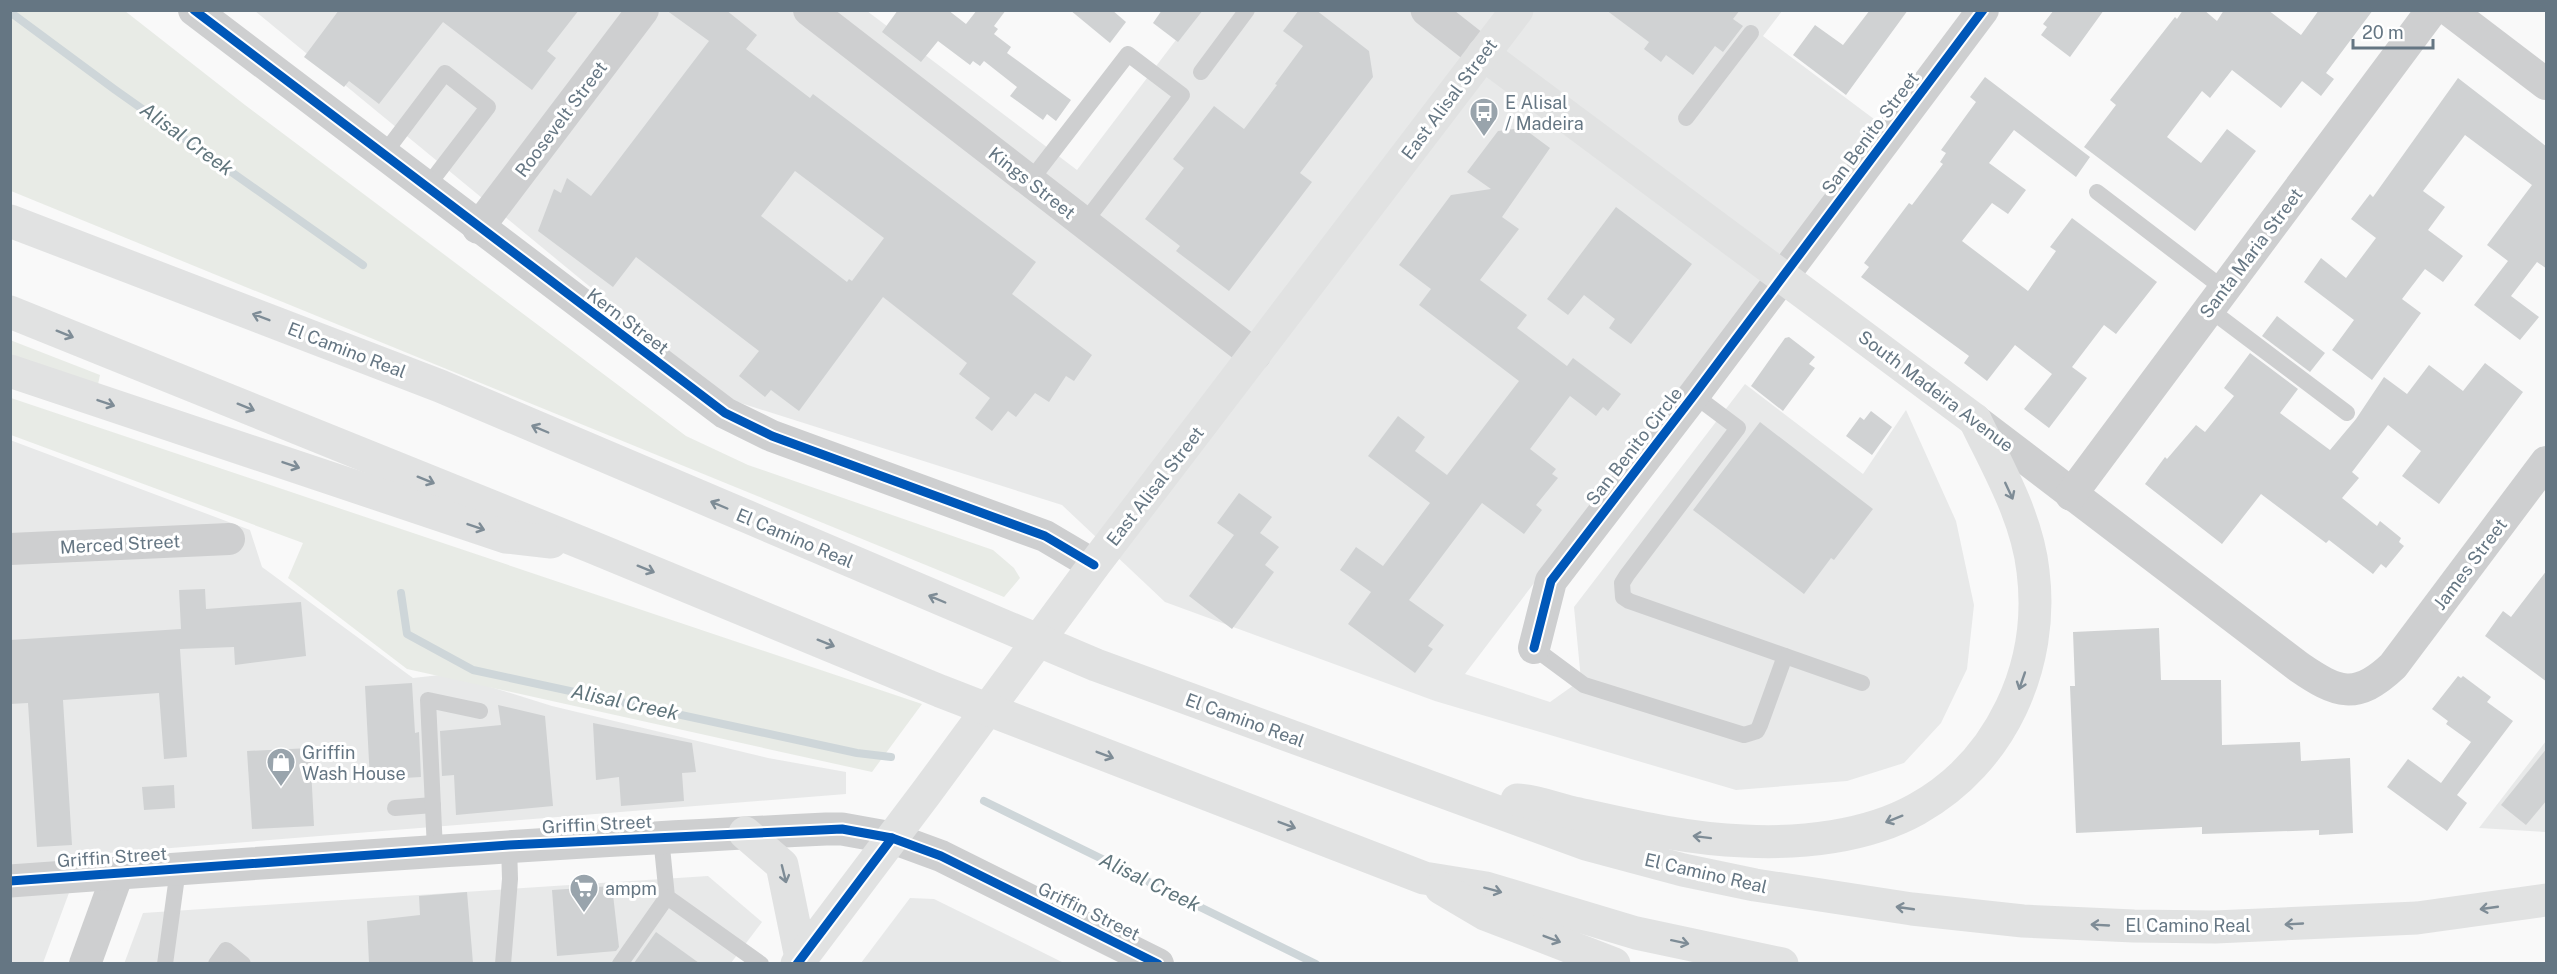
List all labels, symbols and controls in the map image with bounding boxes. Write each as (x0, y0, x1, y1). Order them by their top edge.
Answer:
scale bar (2353, 12, 2432, 50)
text: 20 m (2362, 22, 2404, 43)
street label: East Alisal Street (1397, 35, 1501, 163)
street label: Roosevelt Street (511, 57, 611, 181)
street label: San Benito Street (1817, 68, 1923, 198)
place label: E Alisal / Madeira (1505, 92, 1584, 134)
bus stop icon: E Alisal / Madeira (1468, 96, 1500, 138)
water label: Alisal Creek (136, 97, 238, 181)
street label: Kings Street (985, 143, 1079, 223)
street label: Santa Maria Street (2195, 184, 2307, 322)
street label: Kern Street (583, 284, 673, 358)
one-way arrow (252, 311, 271, 322)
street label: El Camino Real (285, 318, 409, 382)
street label: South Madeira Avenue (1854, 326, 2018, 456)
one-way arrow (55, 329, 73, 340)
street label: San Benito Circle (1581, 383, 1687, 509)
one-way arrow (96, 399, 115, 410)
one-way arrow (236, 402, 254, 413)
one-way arrow (531, 422, 549, 434)
street label: East Alisal Street (1102, 422, 1208, 550)
one-way arrow (281, 461, 300, 472)
one-way arrow (417, 475, 435, 486)
one-way arrow (2004, 482, 2016, 500)
one-way arrow (710, 499, 728, 510)
street label: El Camino Real (733, 504, 857, 572)
street label: James Street (2429, 514, 2511, 614)
one-way arrow (466, 523, 485, 534)
street label: Merced Street (59, 530, 181, 558)
one-way arrow (636, 564, 655, 575)
one-way arrow (928, 593, 946, 604)
one-way arrow (817, 638, 835, 650)
one-way arrow (2016, 671, 2027, 690)
water label: Alisal Creek (569, 679, 681, 725)
street label: El Camino Real (1183, 689, 1307, 751)
place label: Griffin Wash House (302, 742, 406, 784)
shop icon: Griffin Wash House (265, 746, 297, 788)
one-way arrow (1096, 751, 1114, 762)
street label: Griffin Street (541, 811, 653, 837)
one-way arrow (1885, 814, 1904, 825)
one-way arrow (1278, 821, 1296, 832)
one-way arrow (1692, 832, 1712, 843)
street label: Griffin Street (56, 843, 168, 871)
water label: Alisal Creek (1096, 847, 1204, 917)
street label: El Camino Real (1643, 849, 1769, 897)
one-way arrow (778, 864, 790, 883)
supermarket icon: ampm (568, 872, 600, 914)
street label: Griffin Street (1035, 877, 1143, 945)
place label: ampm (605, 878, 657, 899)
one-way arrow (1483, 885, 1502, 896)
one-way arrow (1896, 903, 1916, 914)
one-way arrow (2479, 903, 2499, 914)
street label: El Camino Real (2125, 915, 2251, 936)
one-way arrow (2285, 918, 2305, 929)
one-way arrow (2090, 919, 2110, 930)
one-way arrow (1542, 935, 1561, 946)
one-way arrow (1670, 937, 1690, 948)

